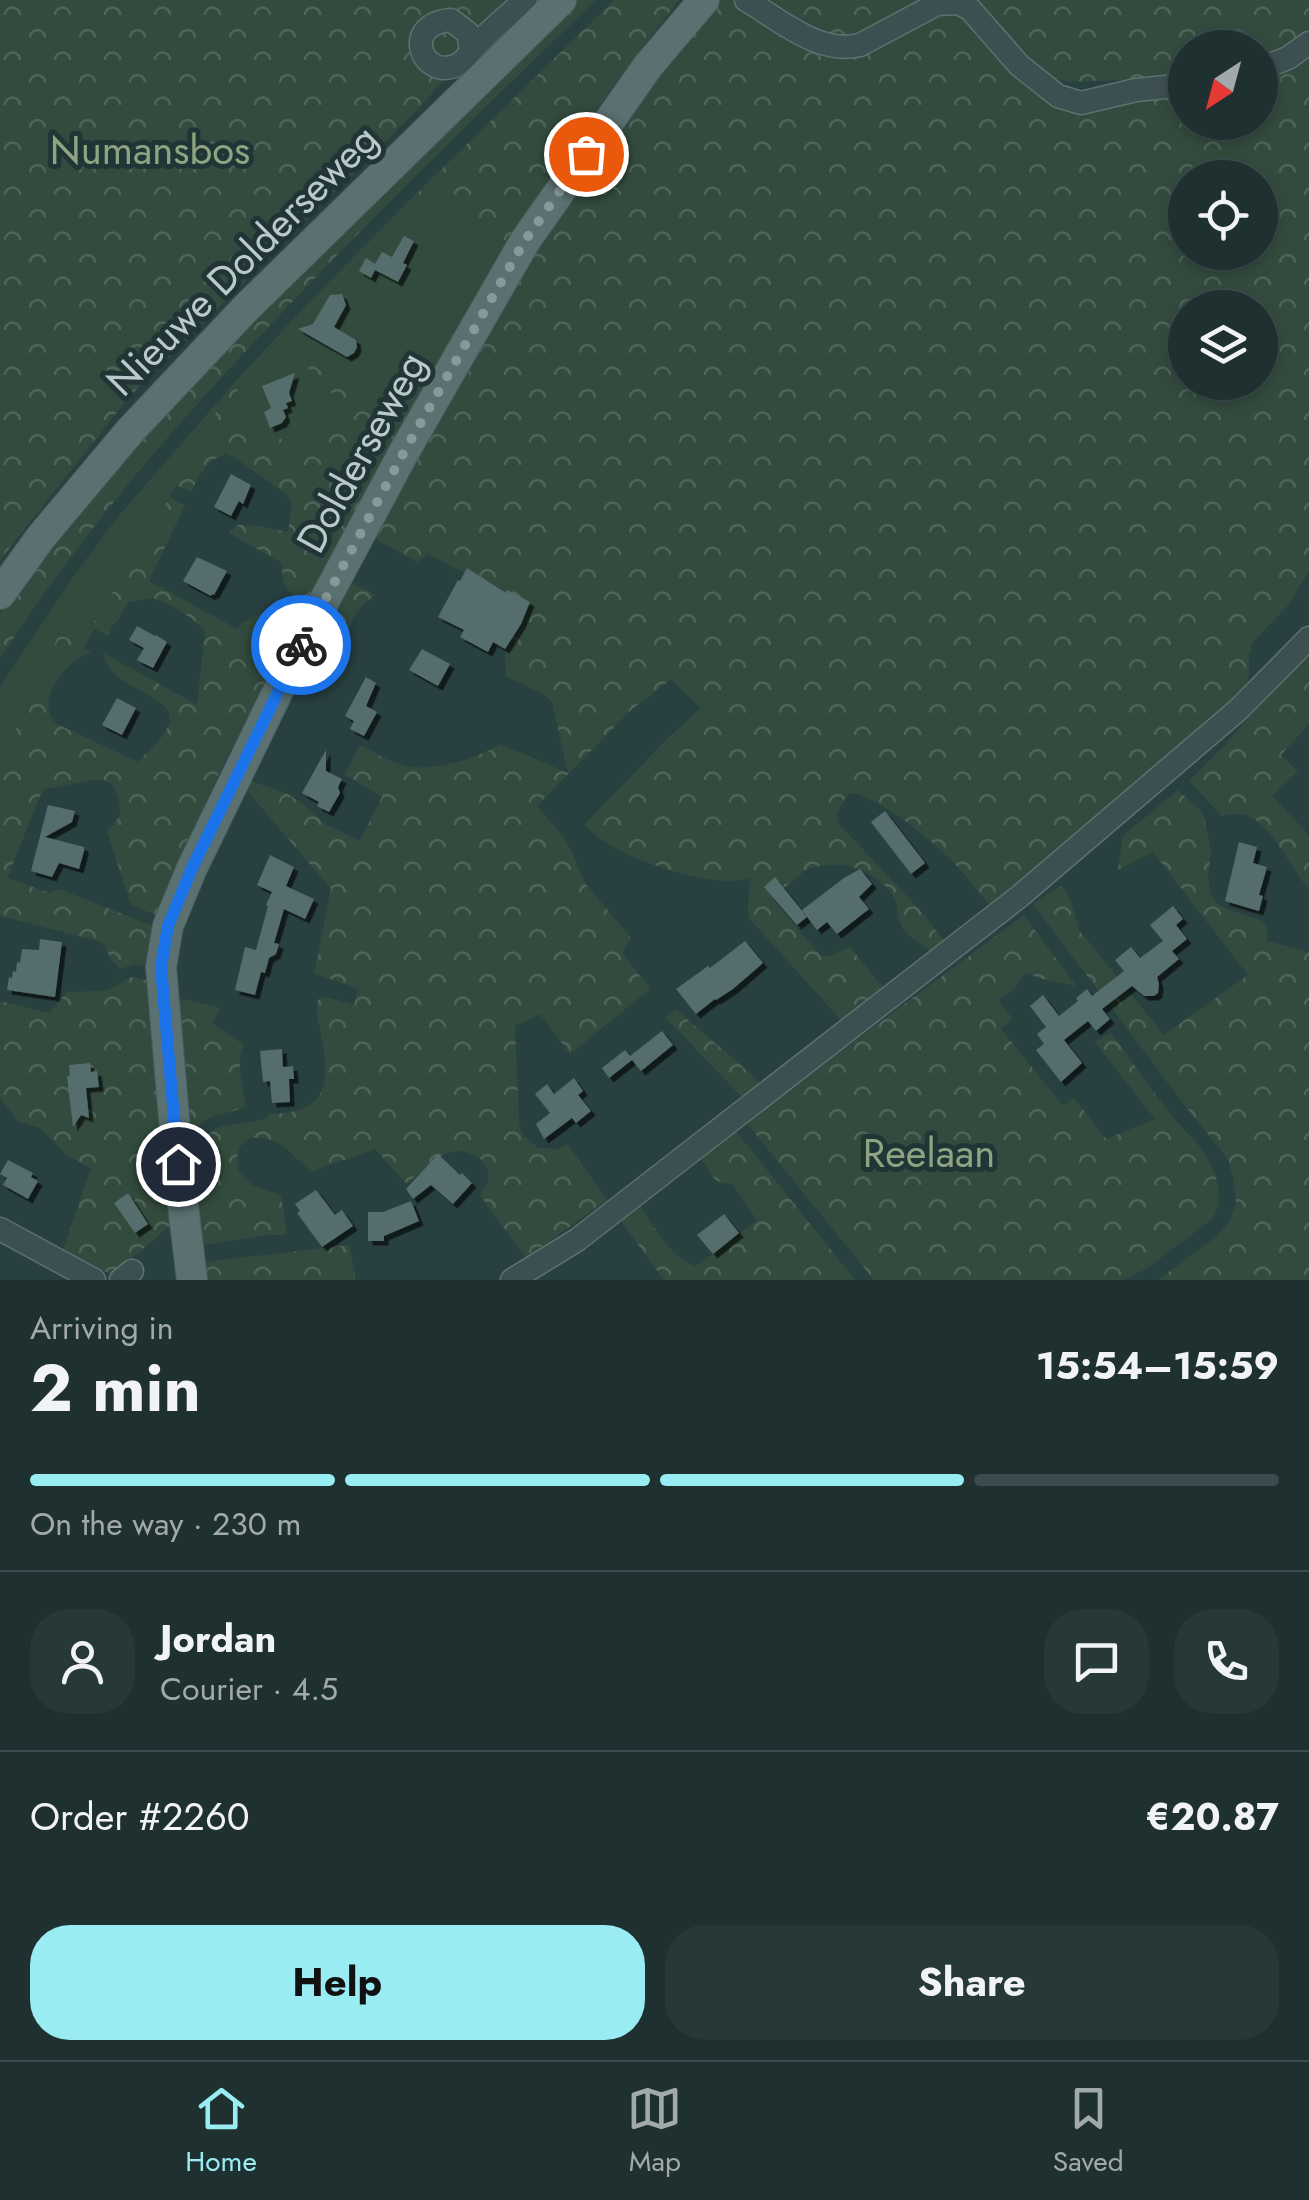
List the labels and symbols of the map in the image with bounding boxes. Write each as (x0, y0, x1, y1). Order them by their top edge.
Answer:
north arrow (1168, 30, 1278, 140)
street label: Nieuwe Dolderseweg (93, 111, 391, 409)
pin (544, 112, 629, 197)
park label: Numansbos (50, 121, 250, 179)
street label: Dolderseweg (282, 341, 440, 563)
courier (251, 595, 351, 695)
pin (136, 1122, 221, 1207)
park label: Reelaan (863, 1124, 995, 1182)

